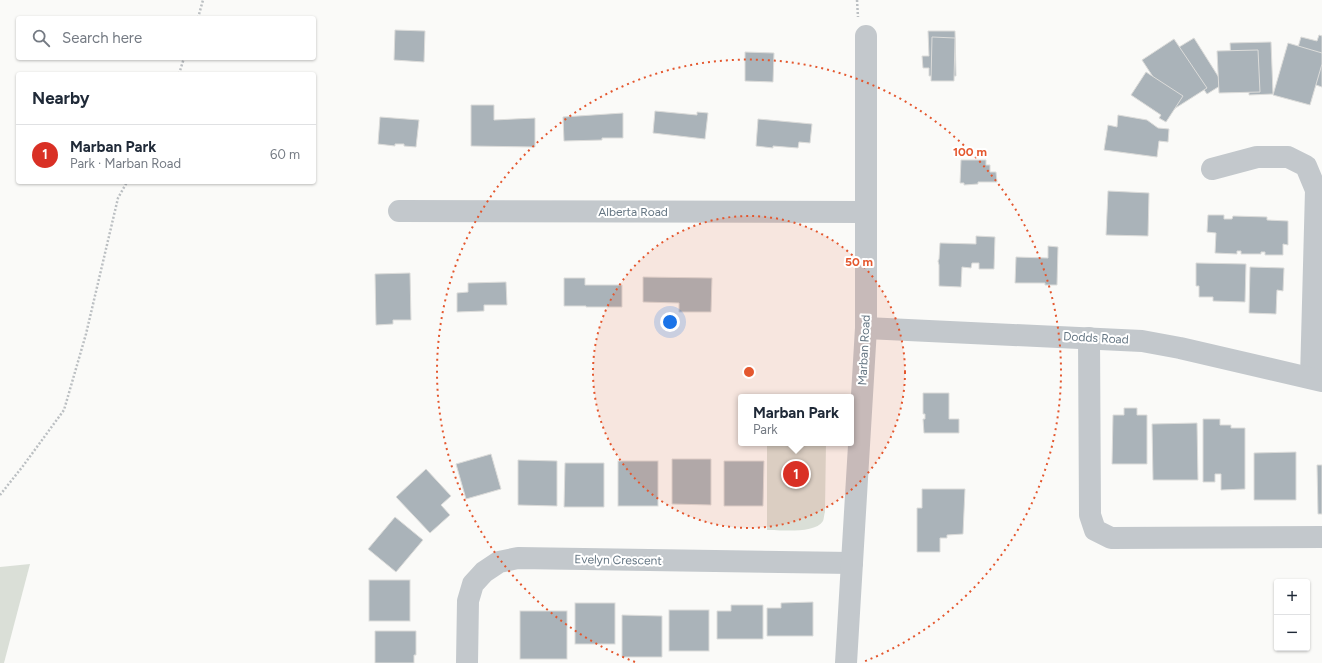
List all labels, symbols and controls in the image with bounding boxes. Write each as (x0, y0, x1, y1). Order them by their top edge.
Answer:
search box (16, 16, 316, 60)
icon: search (30, 27, 52, 49)
text: Search here (62, 29, 142, 47)
text: Nearby (32, 88, 90, 108)
text: Marban Park (70, 138, 156, 156)
text: 100 m (953, 145, 987, 159)
text: 1 (42, 147, 48, 162)
text: 60 m (270, 147, 300, 162)
text: Park · Marban Road (70, 156, 181, 171)
street label: Alberta Road (598, 205, 668, 219)
text: 50 m (845, 255, 873, 269)
your location (660, 312, 680, 332)
street label: Marban Road (855, 314, 873, 386)
street label: Dodds Road (1063, 329, 1129, 347)
centre of rings (742, 365, 756, 379)
popup (738, 394, 854, 446)
text: Marban Park (753, 404, 839, 422)
text: Park (753, 422, 778, 437)
pin: 1 (783, 459, 809, 489)
street label: Evelyn Crescent (574, 552, 662, 568)
map controls (1274, 579, 1310, 651)
button: + (1274, 579, 1310, 615)
button: − (1274, 615, 1310, 651)

